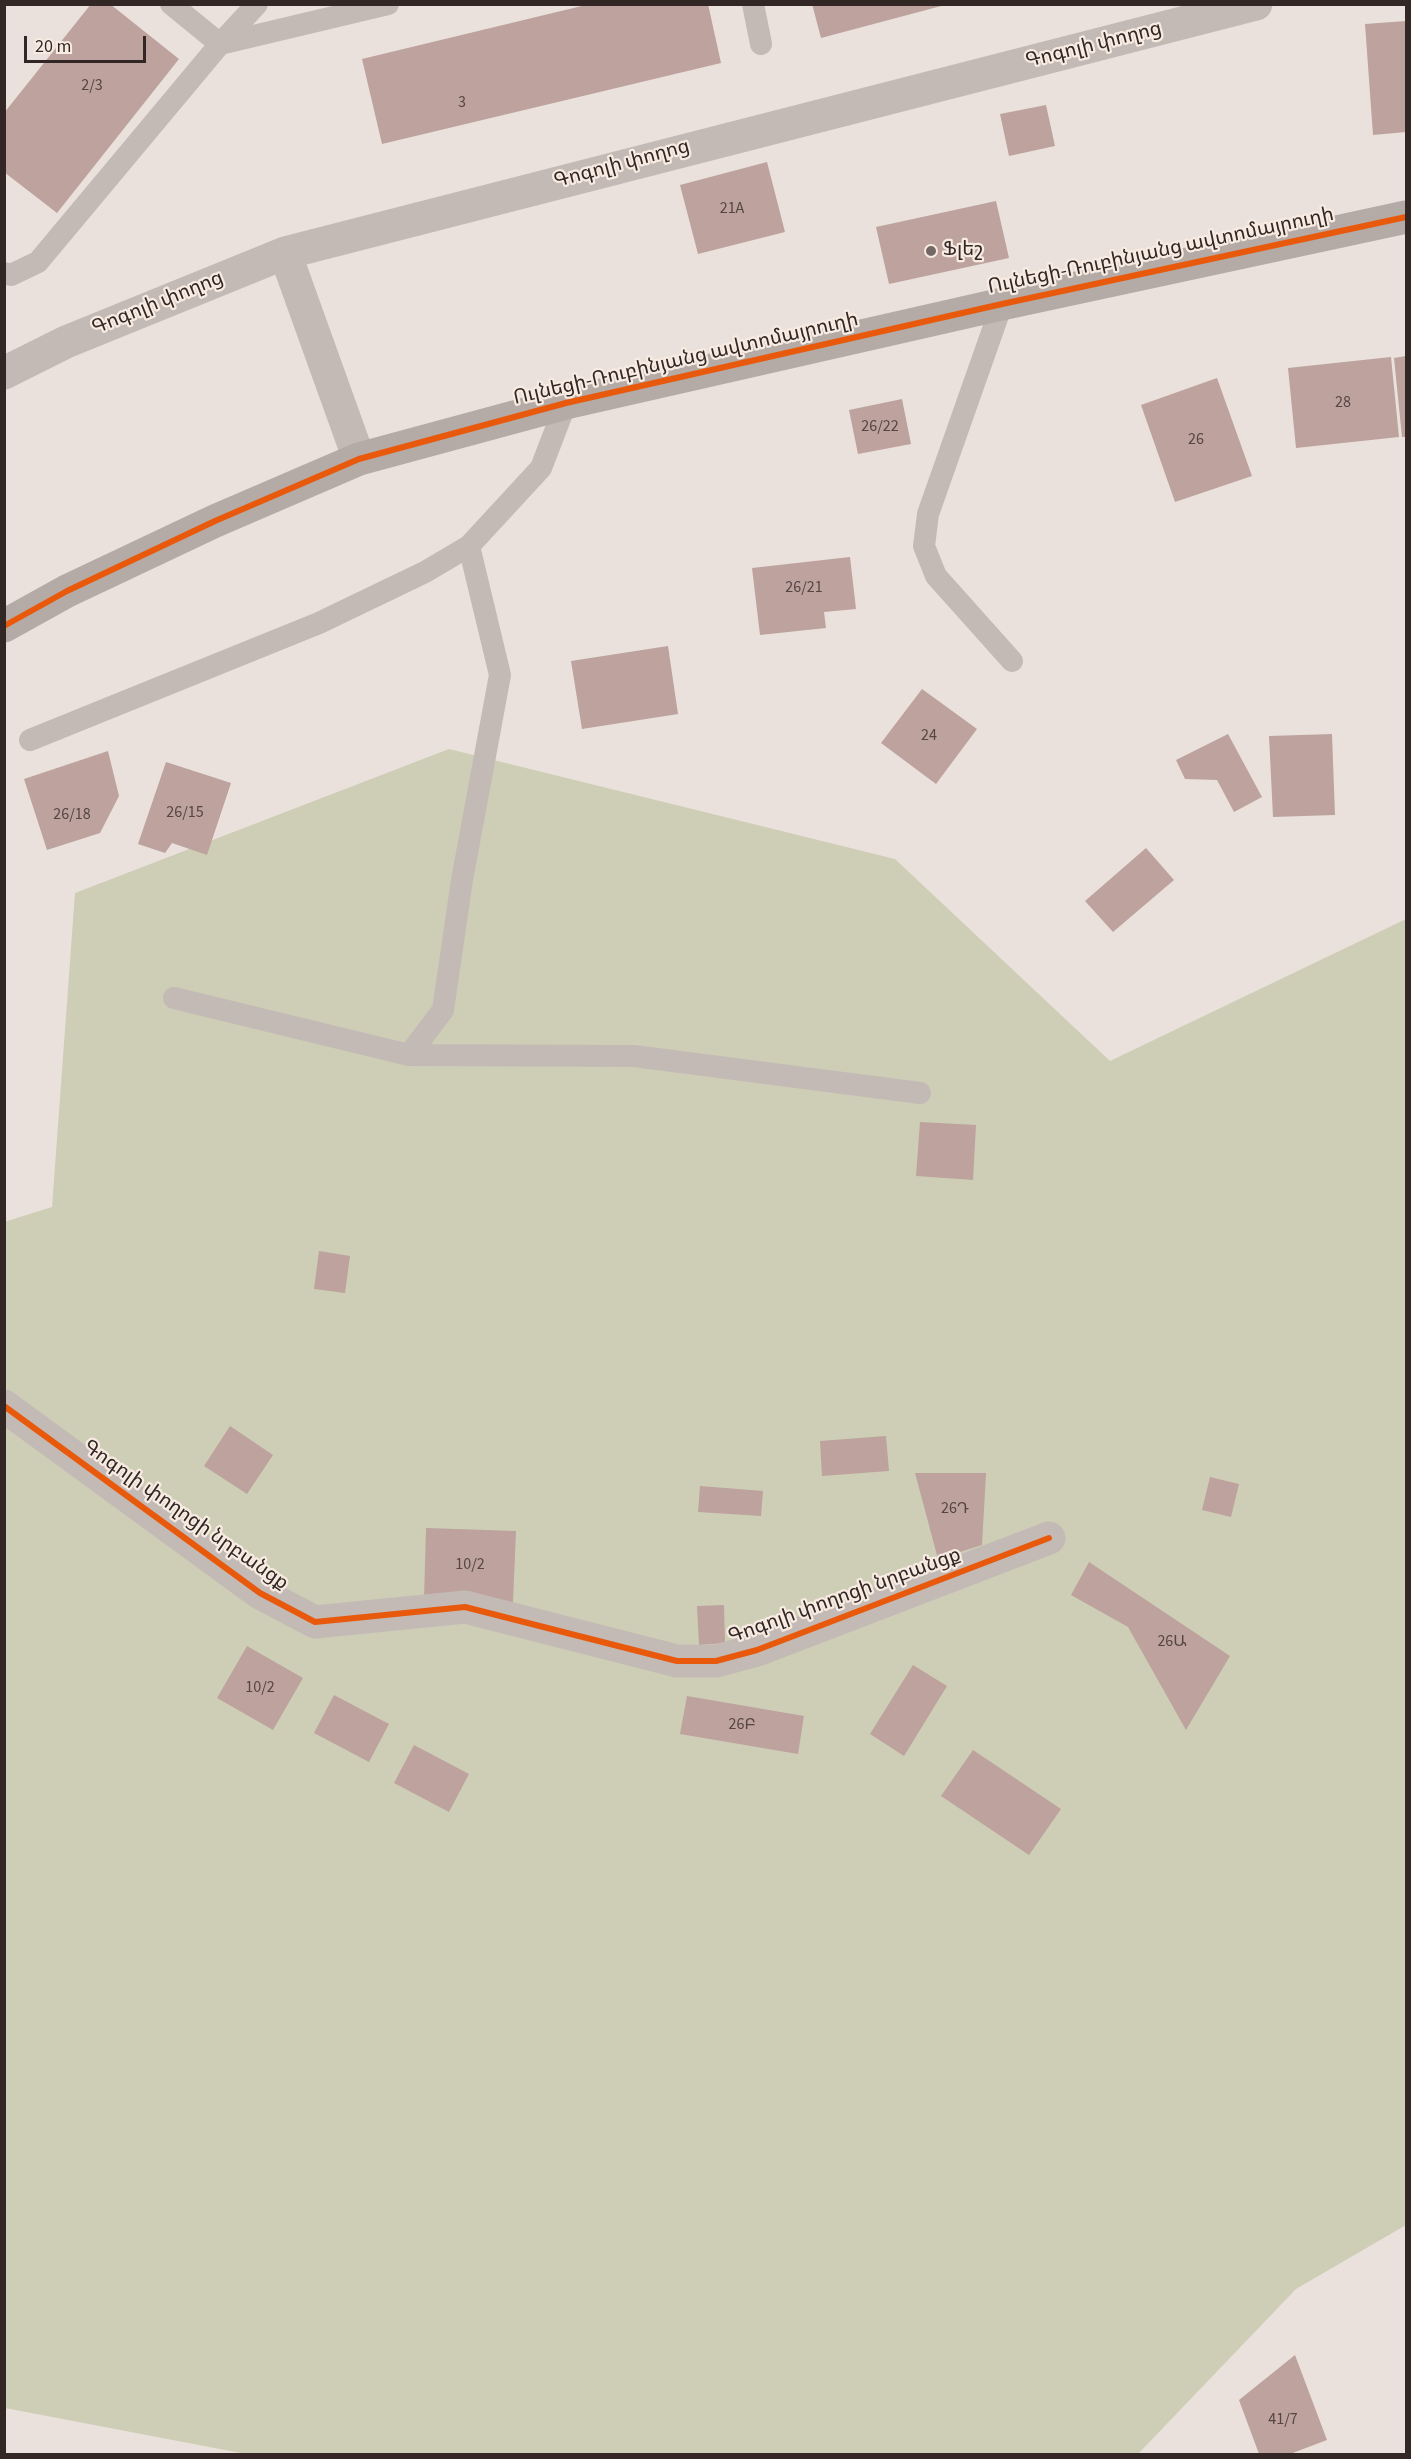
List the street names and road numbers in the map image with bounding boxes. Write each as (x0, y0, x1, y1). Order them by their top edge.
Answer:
street label: Գոգոլի փողոց (1023, 17, 1165, 75)
street label: Գոգոլի փողոց (552, 135, 692, 195)
street label: Ուլնեցի-Ռուբինյանց ավտոմայրուղի (986, 204, 1336, 300)
street label: Գոգոլի փողոց (89, 267, 227, 341)
street label: Ուլնեցի-Ռուբինյանց ավտոմայրուղի (511, 309, 861, 411)
street label: Գոգոլի փողոցի նրբանցք (78, 1436, 292, 1596)
street label: Գոգոլի փողոցի նրբանցք (725, 1544, 965, 1650)

